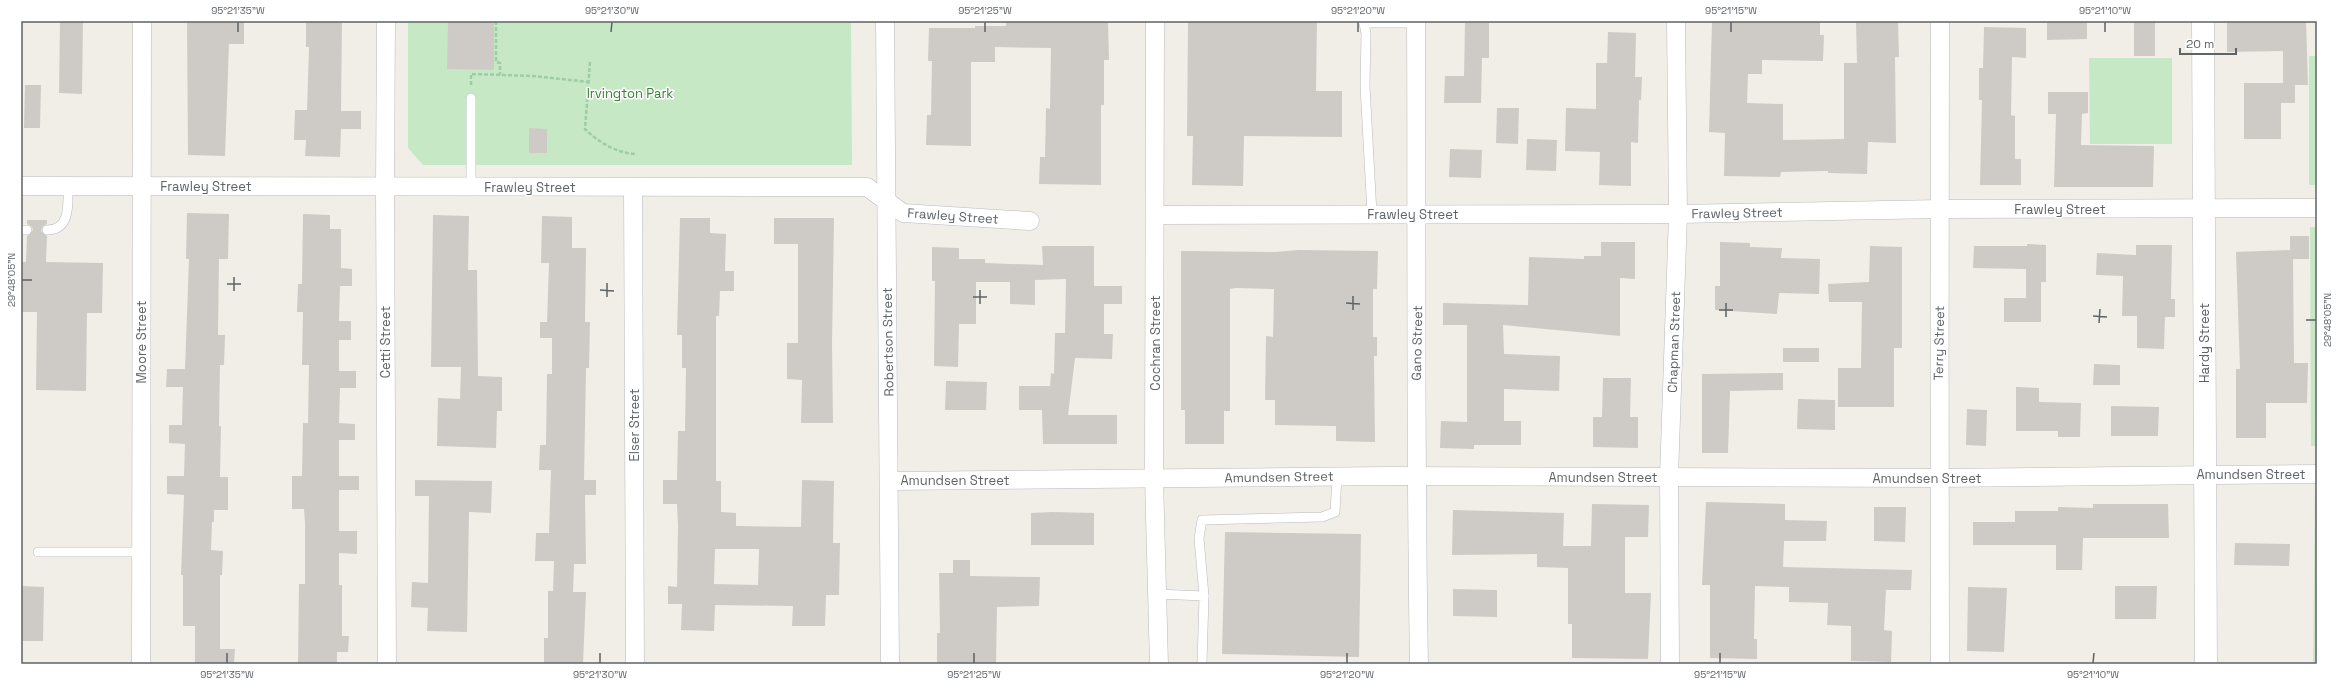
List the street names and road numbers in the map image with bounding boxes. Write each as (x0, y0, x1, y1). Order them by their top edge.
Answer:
street label: Frawley Street (160, 178, 252, 195)
street label: Frawley Street (484, 179, 576, 196)
street label: Frawley Street (2014, 201, 2106, 218)
street label: Frawley Street (907, 204, 999, 228)
street label: Frawley Street (1691, 204, 1783, 222)
street label: Frawley Street (1367, 206, 1459, 223)
street label: Robertson Street (879, 287, 897, 397)
street label: Chapman Street (1664, 291, 1684, 393)
street label: Cochran Street (1147, 295, 1164, 391)
street label: Moore Street (133, 301, 150, 383)
street label: Hardy Street (2196, 303, 2213, 383)
street label: Gano Street (1408, 305, 1426, 381)
street label: Terry Street (1930, 305, 1948, 381)
street label: Cetti Street (377, 306, 394, 378)
street label: Elser Street (626, 388, 643, 462)
street label: Amundsen Street (2196, 466, 2306, 483)
street label: Amundsen Street (1224, 468, 1334, 486)
street label: Amundsen Street (1548, 469, 1658, 486)
street label: Amundsen Street (1872, 470, 1982, 487)
street label: Amundsen Street (900, 472, 1010, 489)

